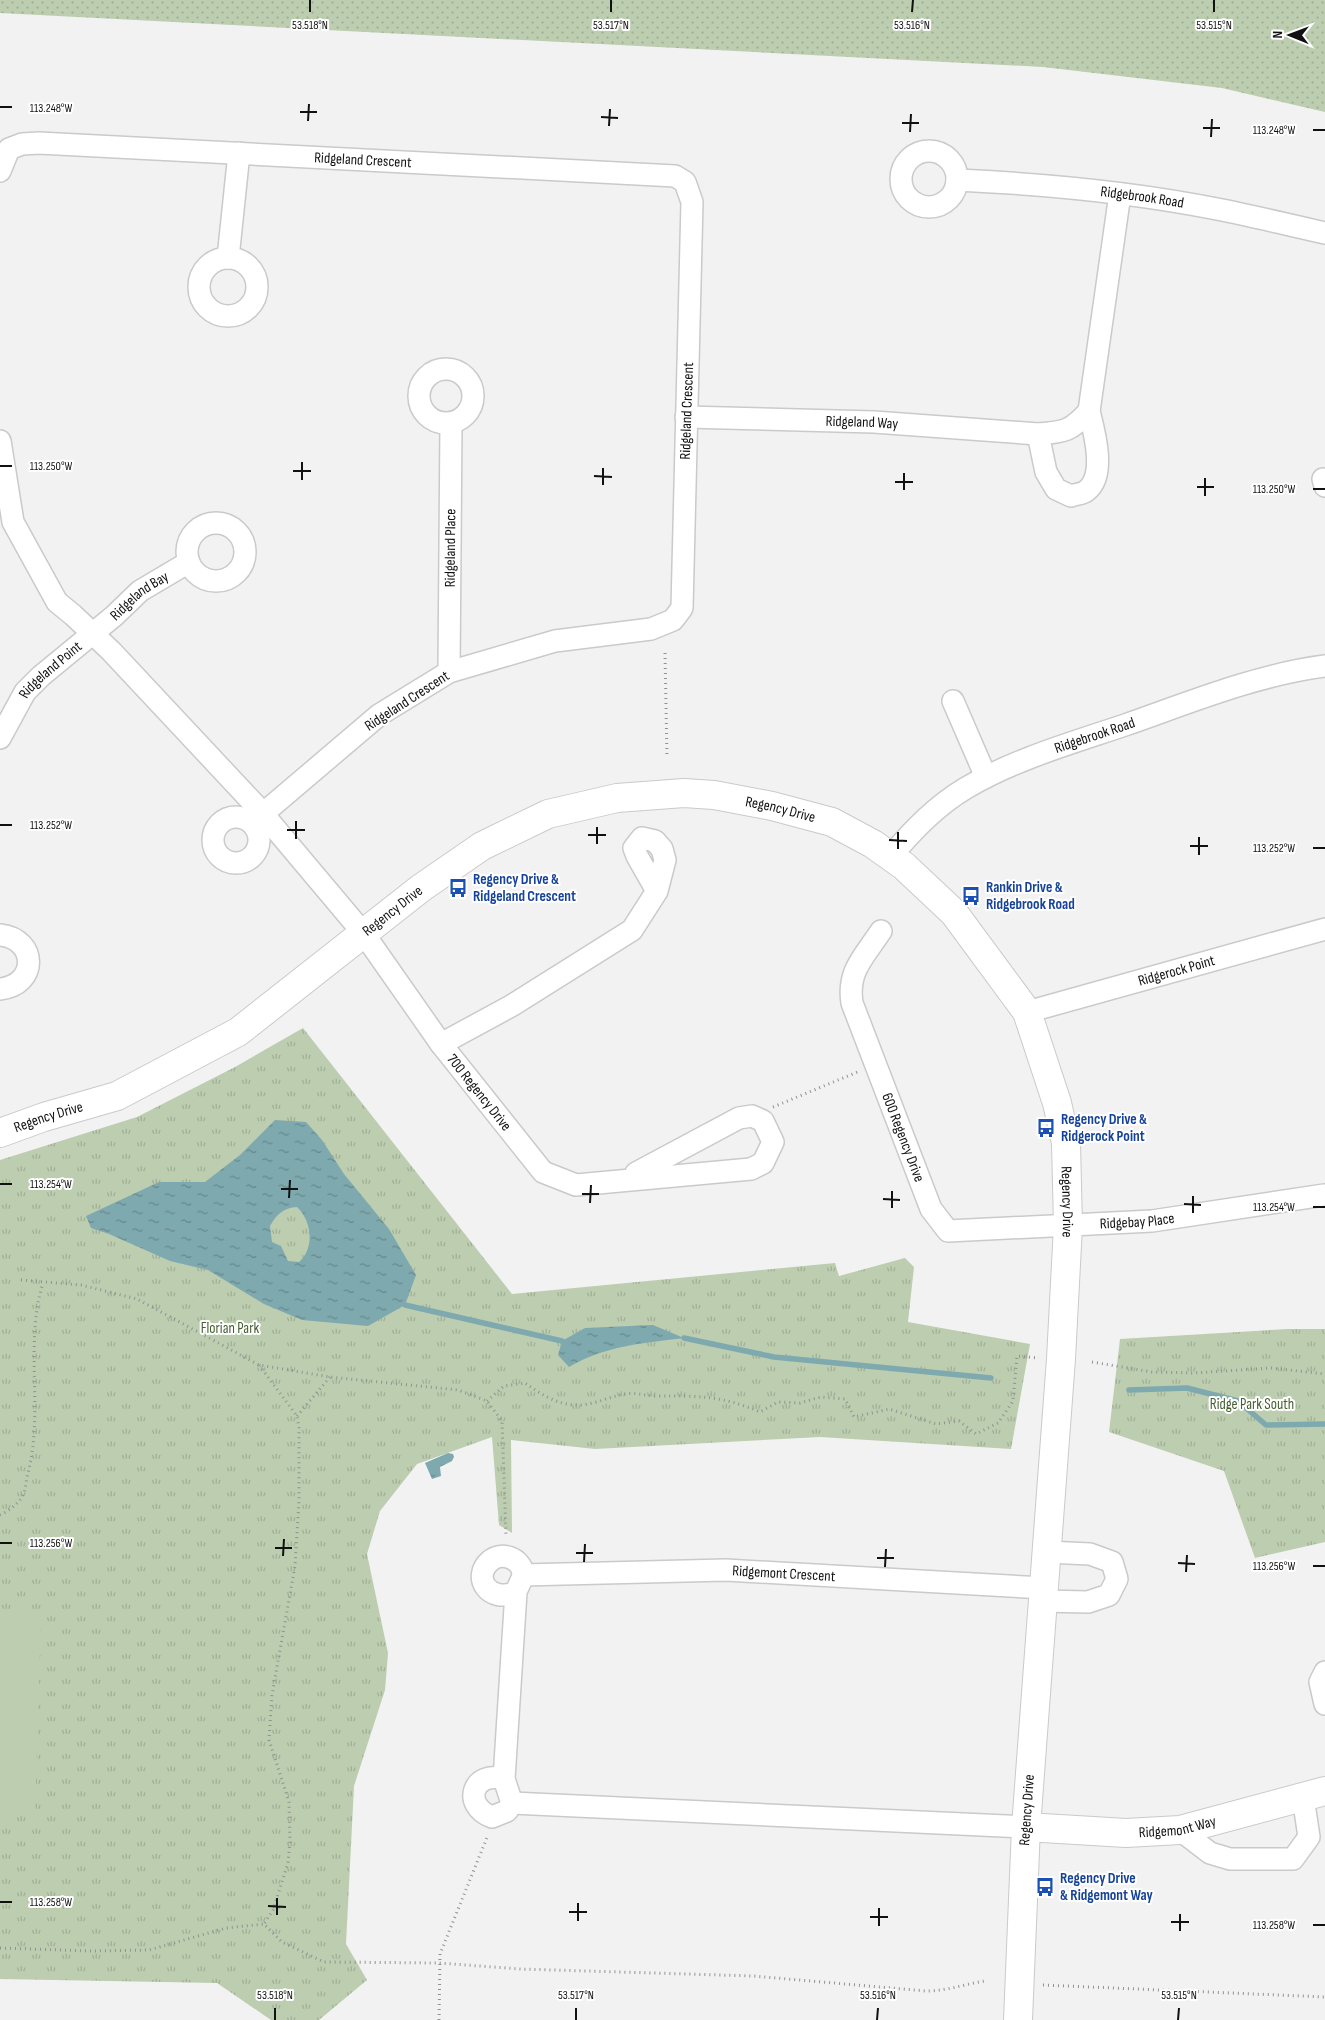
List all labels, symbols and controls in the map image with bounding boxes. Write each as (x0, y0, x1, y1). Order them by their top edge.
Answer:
north arrow (1265, 10, 1315, 60)
text: 53.518°N (292, 18, 328, 33)
text: 53.517°N (593, 18, 629, 33)
text: 53.516°N (894, 18, 930, 33)
text: 53.515°N (1196, 18, 1232, 33)
text: N (1269, 31, 1286, 39)
text: 113.248°W (30, 101, 72, 116)
text: 113.248°W (1253, 123, 1295, 138)
street label: Ridgeland Crescent (314, 148, 412, 172)
street label: Ridgebrook Road (1100, 182, 1185, 212)
street label: Ridgeland Crescent (676, 362, 698, 460)
street label: Ridgeland Way (825, 411, 899, 433)
text: 113.250°W (30, 459, 72, 474)
text: 113.250°W (1253, 482, 1295, 497)
street label: Ridgeland Place (440, 509, 460, 587)
street label: Ridgeland Bay (106, 567, 172, 625)
street label: Ridgeland Point (14, 637, 86, 701)
street label: Ridgeland Crescent (361, 666, 453, 735)
street label: Ridgebrook Road (1052, 713, 1138, 757)
street label: Regency Drive (744, 792, 818, 827)
text: 113.252°W (30, 818, 72, 833)
text: 113.252°W (1253, 841, 1295, 856)
place label: Regency Drive & Ridgeland Crescent (473, 870, 576, 906)
bus stop icon: Regency Drive & Ridgeland Crescent (447, 877, 469, 899)
place label: Rankin Drive & Ridgebrook Road (986, 878, 1075, 914)
street label: Regency Drive (358, 881, 426, 940)
bus stop icon: Rankin Drive & Ridgebrook Road (960, 885, 982, 907)
street label: Ridgerock Point (1136, 951, 1217, 990)
street label: 700 Regency Drive (443, 1050, 516, 1135)
street label: 600 Regency Drive (878, 1090, 929, 1185)
street label: Regency Drive (11, 1097, 85, 1137)
place label: Regency Drive & Ridgerock Point (1061, 1110, 1147, 1146)
bus stop icon: Regency Drive & Ridgerock Point (1035, 1117, 1057, 1139)
street label: Regency Drive (1057, 1166, 1077, 1238)
text: 113.254°W (30, 1177, 72, 1192)
text: 113.254°W (1253, 1200, 1295, 1215)
street label: Ridgebay Place (1099, 1208, 1176, 1233)
park label: Florian Park (201, 1319, 259, 1338)
park label: Ridge Park South (1210, 1395, 1294, 1414)
text: 113.256°W (30, 1536, 72, 1551)
text: 113.256°W (1253, 1559, 1295, 1574)
street label: Ridgemont Crescent (732, 1561, 836, 1586)
street label: Regency Drive (1015, 1774, 1039, 1846)
street label: Ridgemont Way (1138, 1811, 1218, 1842)
place label: Regency Drive & Ridgemont Way (1060, 1869, 1153, 1905)
bus stop icon: Regency Drive & Ridgemont Way (1034, 1876, 1056, 1898)
text: 113.258°W (30, 1895, 72, 1910)
text: 113.258°W (1253, 1918, 1295, 1933)
text: 53.518°N (257, 1988, 293, 2003)
text: 53.517°N (558, 1988, 594, 2003)
text: 53.516°N (860, 1988, 896, 2003)
text: 53.515°N (1161, 1988, 1197, 2003)

